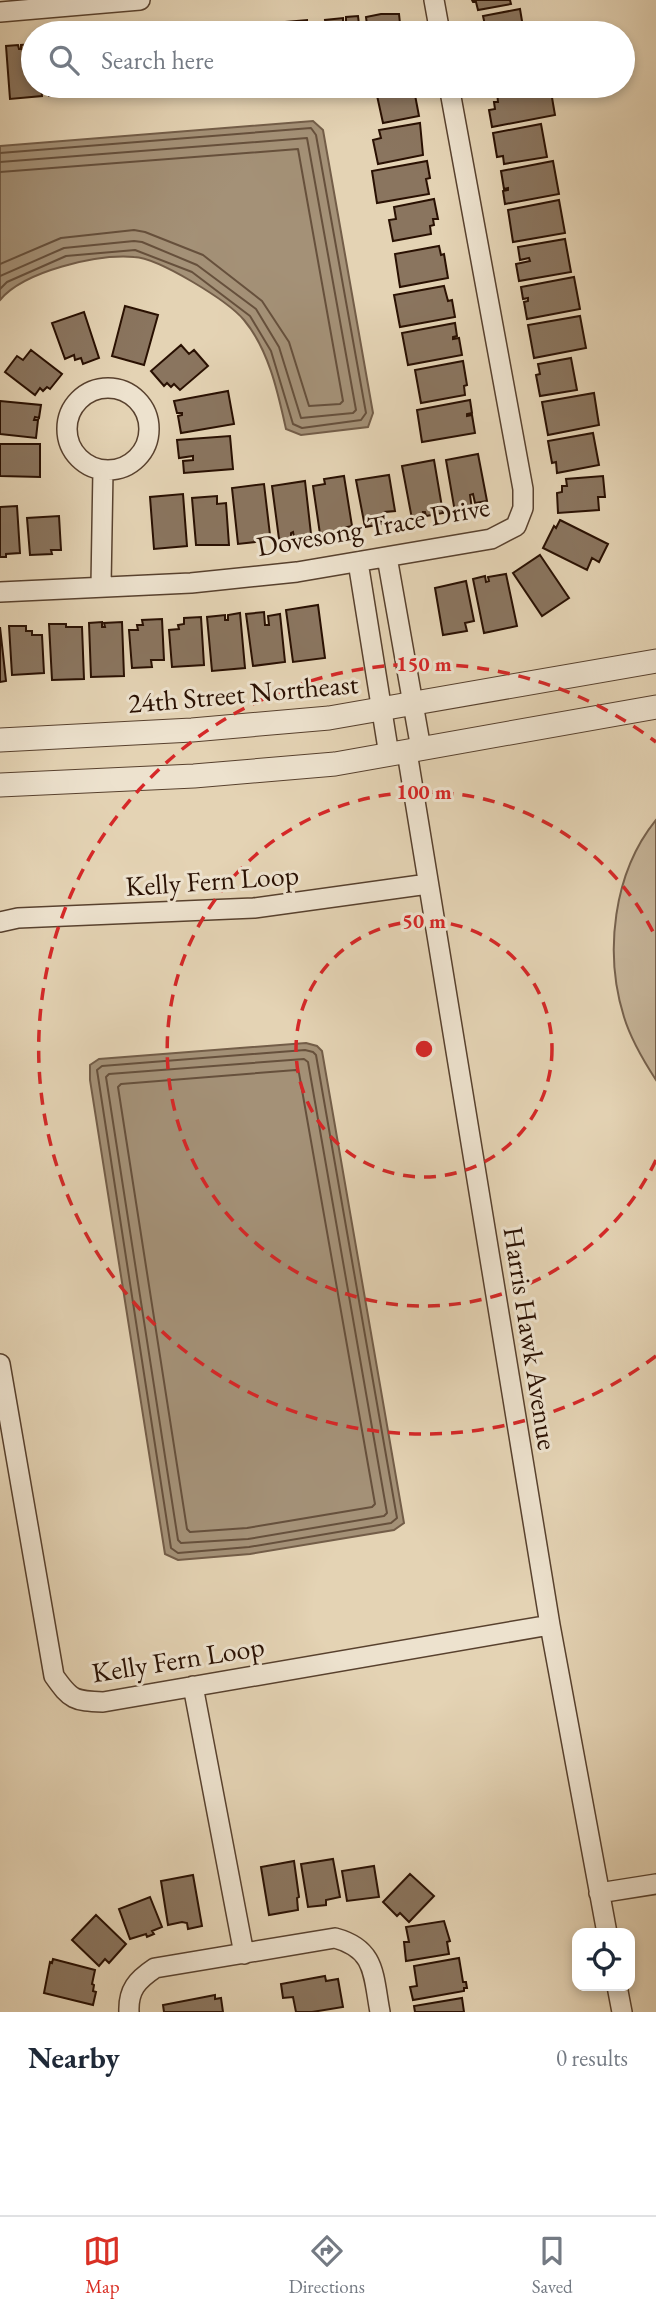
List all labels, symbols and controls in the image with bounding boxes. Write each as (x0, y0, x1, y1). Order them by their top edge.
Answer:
search box (21, 21, 635, 98)
icon: search (45, 41, 83, 79)
text: Search here (101, 43, 214, 77)
street label: Dovesong Trace Drive (254, 488, 492, 564)
text: 150 m (396, 650, 452, 677)
street label: 24th Street Northeast (126, 665, 360, 721)
text: 100 m (396, 778, 452, 805)
street label: Kelly Fern Loop (124, 856, 300, 904)
text: 50 m (402, 907, 446, 934)
centre of rings (412, 1037, 436, 1061)
street label: Harris Hawk Avenue (496, 1224, 566, 1452)
street label: Kelly Fern Loop (89, 1628, 267, 1690)
map controls (572, 1928, 635, 1991)
button: locate (572, 1928, 635, 1991)
text: Nearby (28, 2038, 120, 2077)
text: 0 results (556, 2043, 628, 2073)
tab: Map (83, 2232, 121, 2299)
tab: Directions (288, 2232, 365, 2299)
tab: Saved (532, 2232, 573, 2299)

